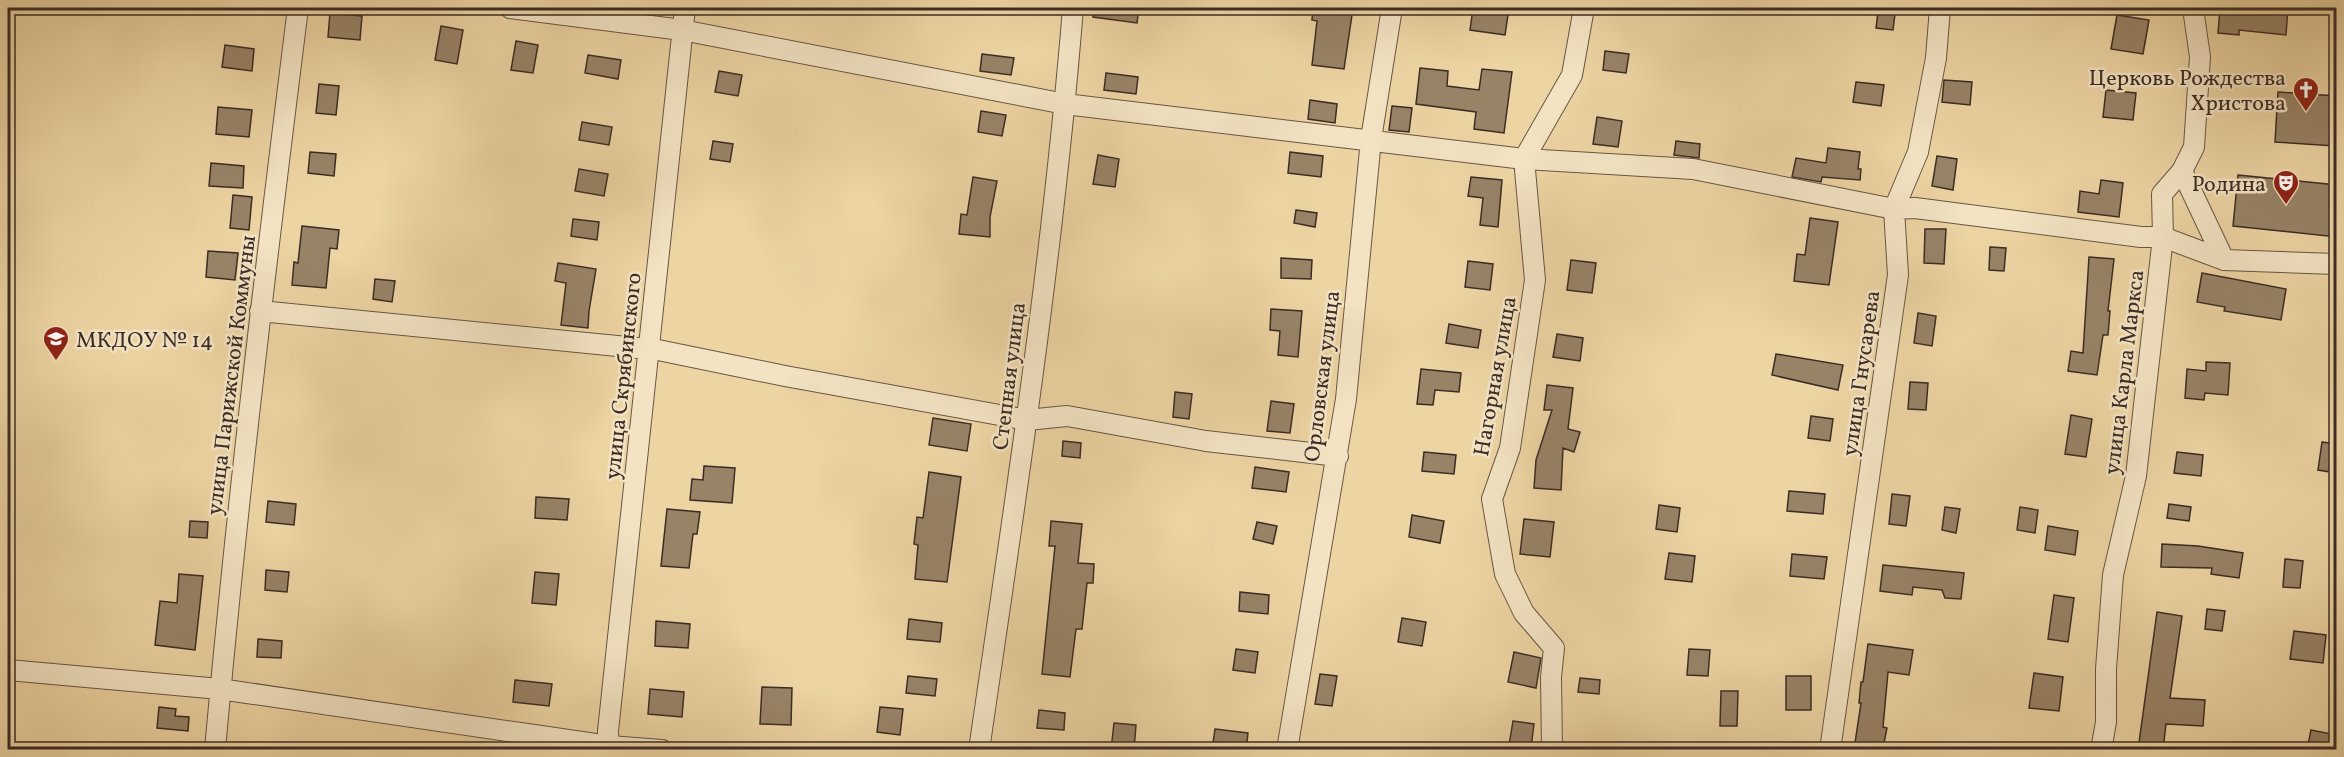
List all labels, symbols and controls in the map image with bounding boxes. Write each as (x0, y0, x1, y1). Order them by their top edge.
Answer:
place label: Церковь Рождества Христова (2089, 64, 2286, 120)
church icon: Церковь Рождества Христова (2291, 75, 2321, 113)
theatre icon: Родина (2271, 168, 2301, 206)
place label: Родина (2192, 170, 2266, 201)
street label: улица Парижской Коммуны (200, 233, 265, 517)
street label: улица Карла Маркса (2098, 268, 2153, 477)
street label: улица Скрябинского (598, 271, 651, 481)
street label: улица Гнусарева (1835, 288, 1889, 458)
street label: Орловская улица (1298, 289, 1349, 464)
street label: Нагорная улица (1467, 294, 1526, 459)
street label: Степная улица (986, 301, 1035, 452)
school or university icon: МКДОУ № 14 (41, 324, 71, 362)
place label: МКДОУ № 14 (76, 326, 213, 357)

